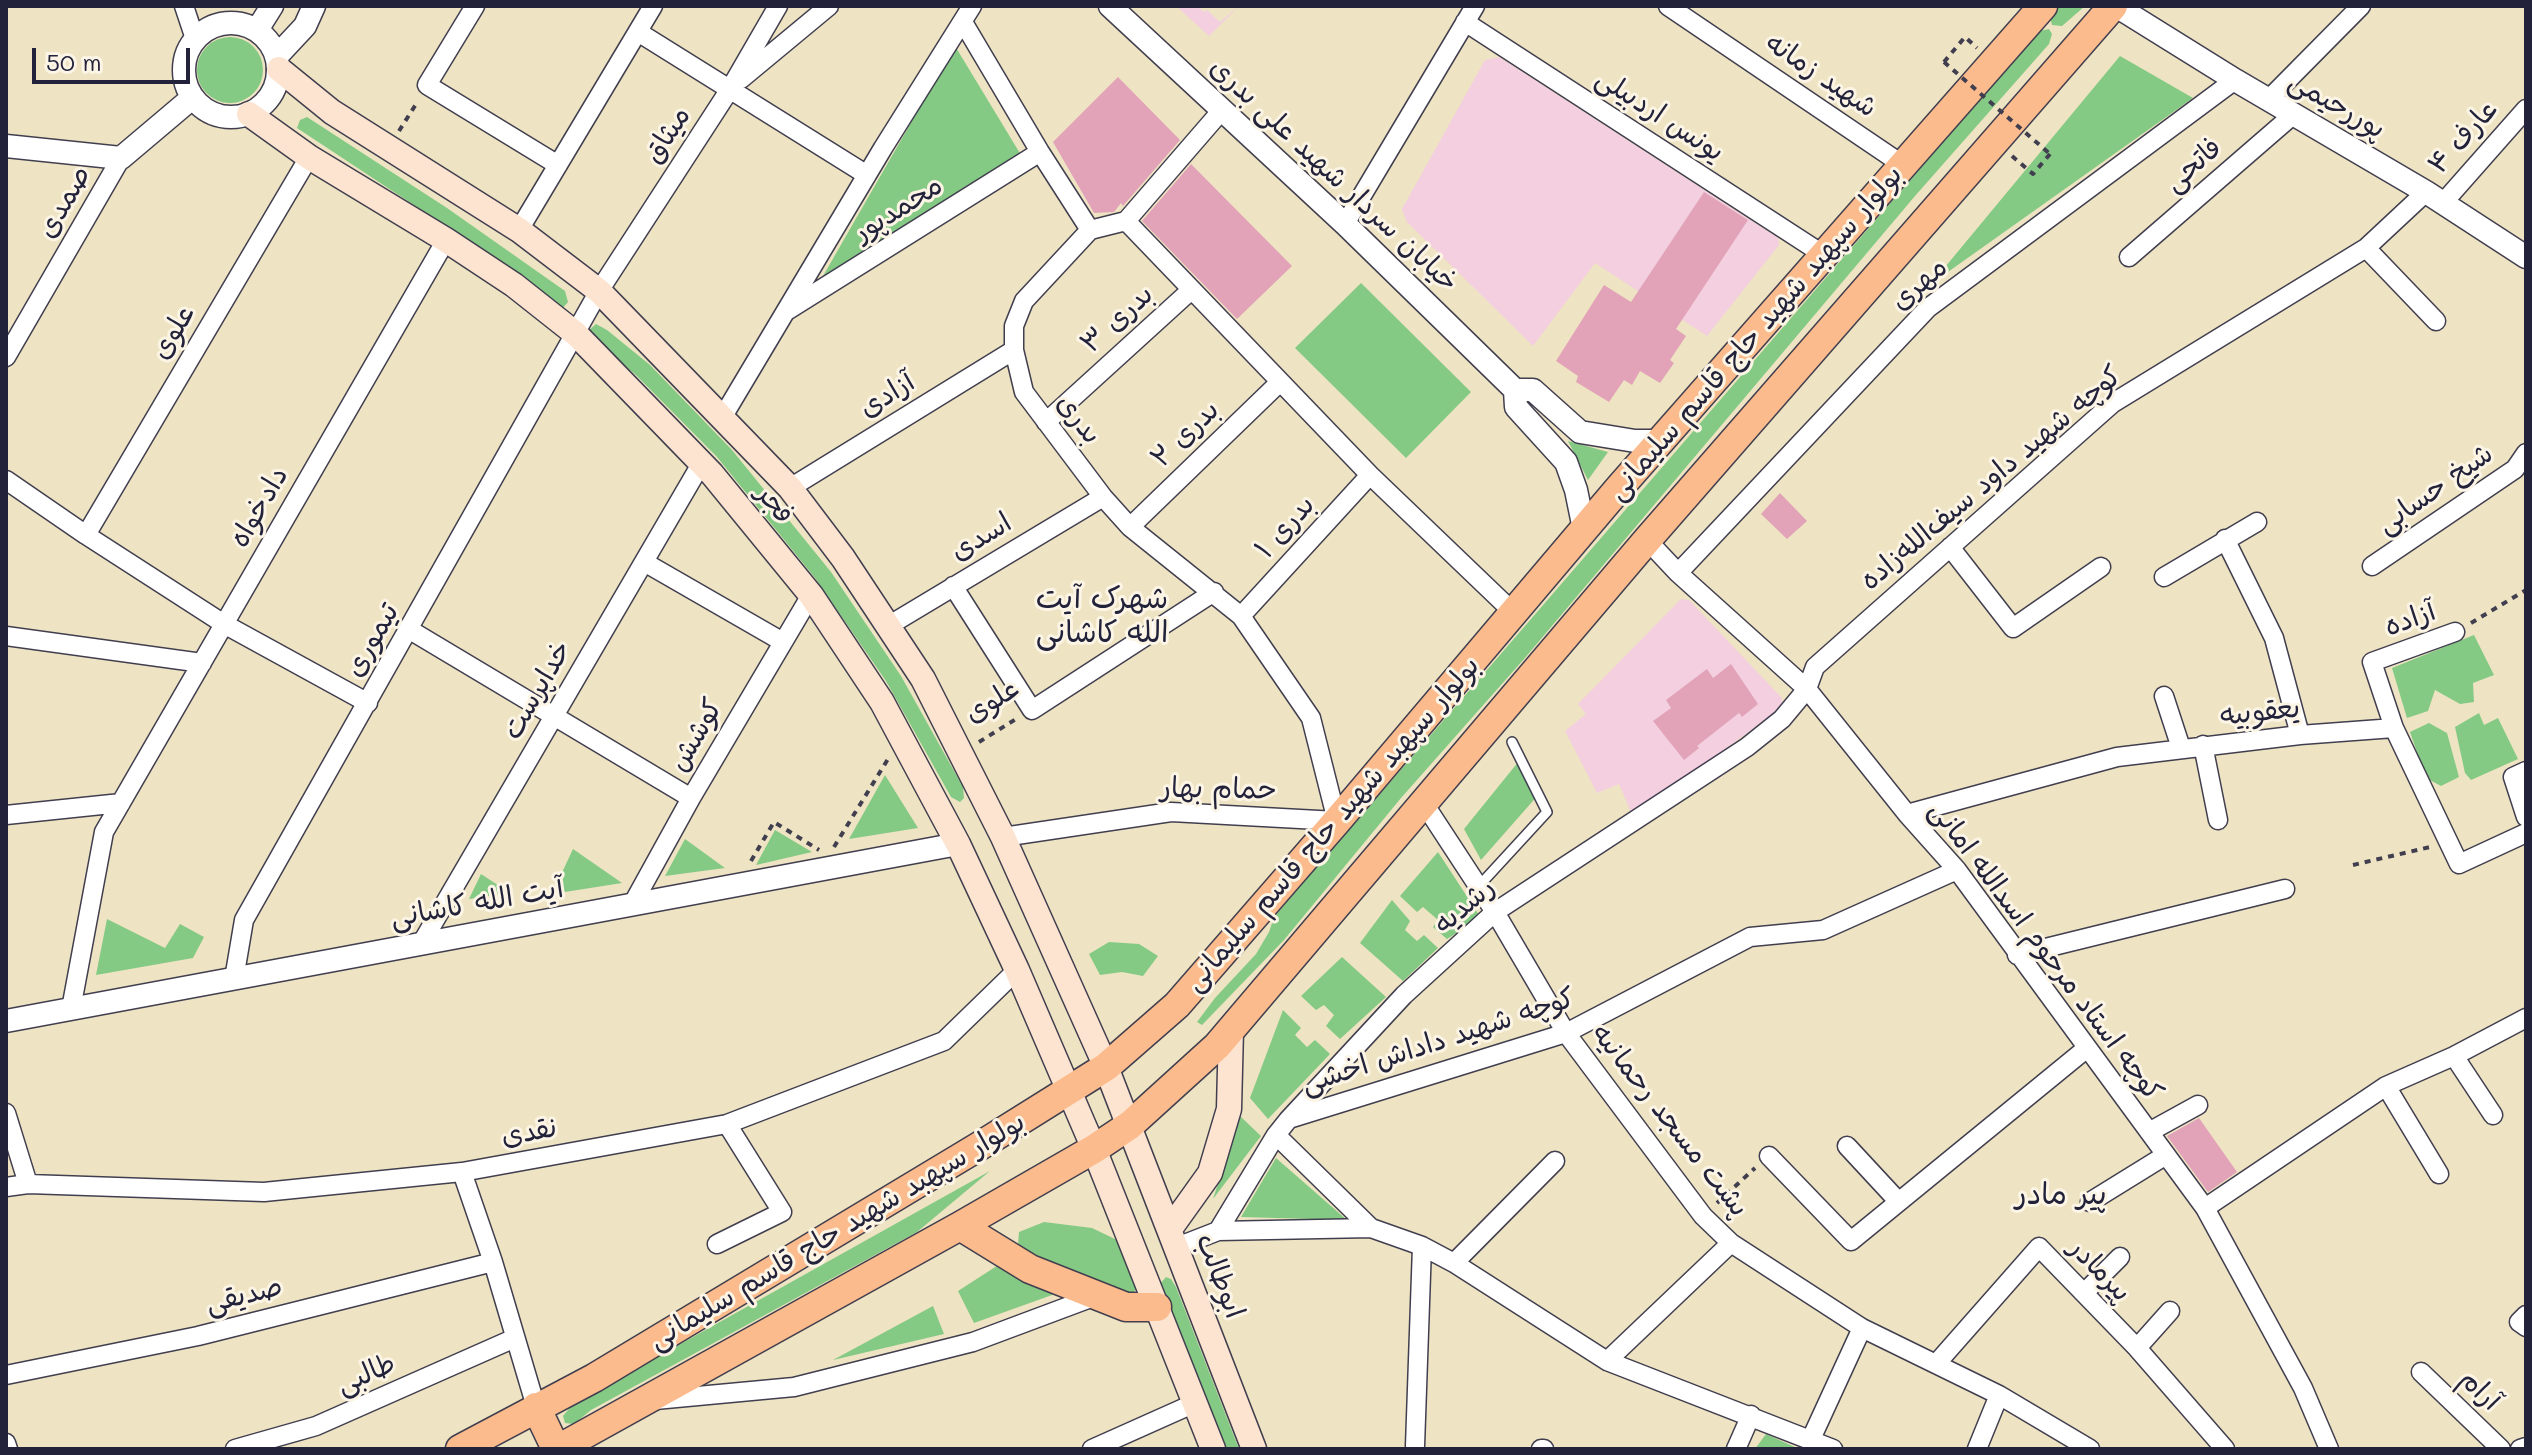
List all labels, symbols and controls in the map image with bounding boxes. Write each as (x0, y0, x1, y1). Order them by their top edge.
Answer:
street label: شهید زمانه (1759, 25, 1883, 125)
scale bar (36, 32, 194, 82)
text: 50 m (46, 46, 102, 77)
street label: خیابان سردار شهید علی بدری (1203, 51, 1465, 299)
street label: یونس اردبیلی (1590, 61, 1730, 169)
street label: پوررحیمی (2283, 64, 2391, 146)
street label: عارف ۴ (2421, 93, 2505, 181)
street label: میثاق (636, 100, 698, 170)
street label: فاتحی (2157, 131, 2229, 199)
street label: بولوار سپهبد شهید حاج قاسم سلیمانی (1600, 159, 1910, 507)
street label: صمدی (30, 160, 98, 244)
street label: محمدپور (847, 168, 949, 250)
street label: مهری (1884, 250, 1954, 318)
street label: بدری ۳ (1074, 278, 1160, 360)
street label: علوی (144, 299, 202, 365)
street label: کوچه شهید داود سیف‌الله‌زاده (1853, 359, 2129, 597)
street label: آزادی (853, 365, 921, 425)
street label: بدری (1049, 387, 1109, 451)
street label: بدری ۲ (1144, 393, 1226, 475)
street label: شیخ حسابی (2370, 437, 2500, 541)
street label: دادخواه (223, 461, 295, 553)
street label: فجر (749, 477, 801, 531)
street label: بدری ۱ (1248, 488, 1322, 566)
street label: اسدی (944, 506, 1018, 568)
district label: شهرک آیت الله کاشانی (1036, 581, 1168, 652)
street label: آزاده (2380, 594, 2440, 644)
street label: تیموری (338, 597, 406, 683)
street label: خداپرست (495, 635, 579, 745)
street label: بولوار سپهبد شهید حاج قاسم سلیمانی (1177, 650, 1487, 998)
street label: علوی (959, 671, 1025, 731)
street label: یعقوبیه (2218, 691, 2302, 733)
street label: کوشش (662, 693, 730, 777)
street label: حمام بهار (1160, 771, 1276, 807)
street label: کوچه استاد مرحوم اسدالله امانی (1922, 794, 2170, 1108)
street label: آیت الله کاشانی (388, 871, 566, 935)
street label: رشدیه (1426, 871, 1502, 941)
street label: کوچه شهید داداش اخشی (1297, 981, 1579, 1101)
street label: پشت مسجد رحمانیه (1584, 1017, 1756, 1223)
street label: بولوار سپهبد شهید حاج قاسم سلیمانی (643, 1105, 1031, 1357)
street label: نقدی (499, 1111, 559, 1153)
district label: پیر مادر (2015, 1177, 2107, 1213)
street label: ابوطالب (1189, 1229, 1251, 1323)
street label: پیرمادر (2062, 1231, 2138, 1309)
street label: صدیقی (202, 1269, 286, 1321)
street label: طالبی (331, 1346, 401, 1402)
street label: آرام (2452, 1362, 2508, 1418)

